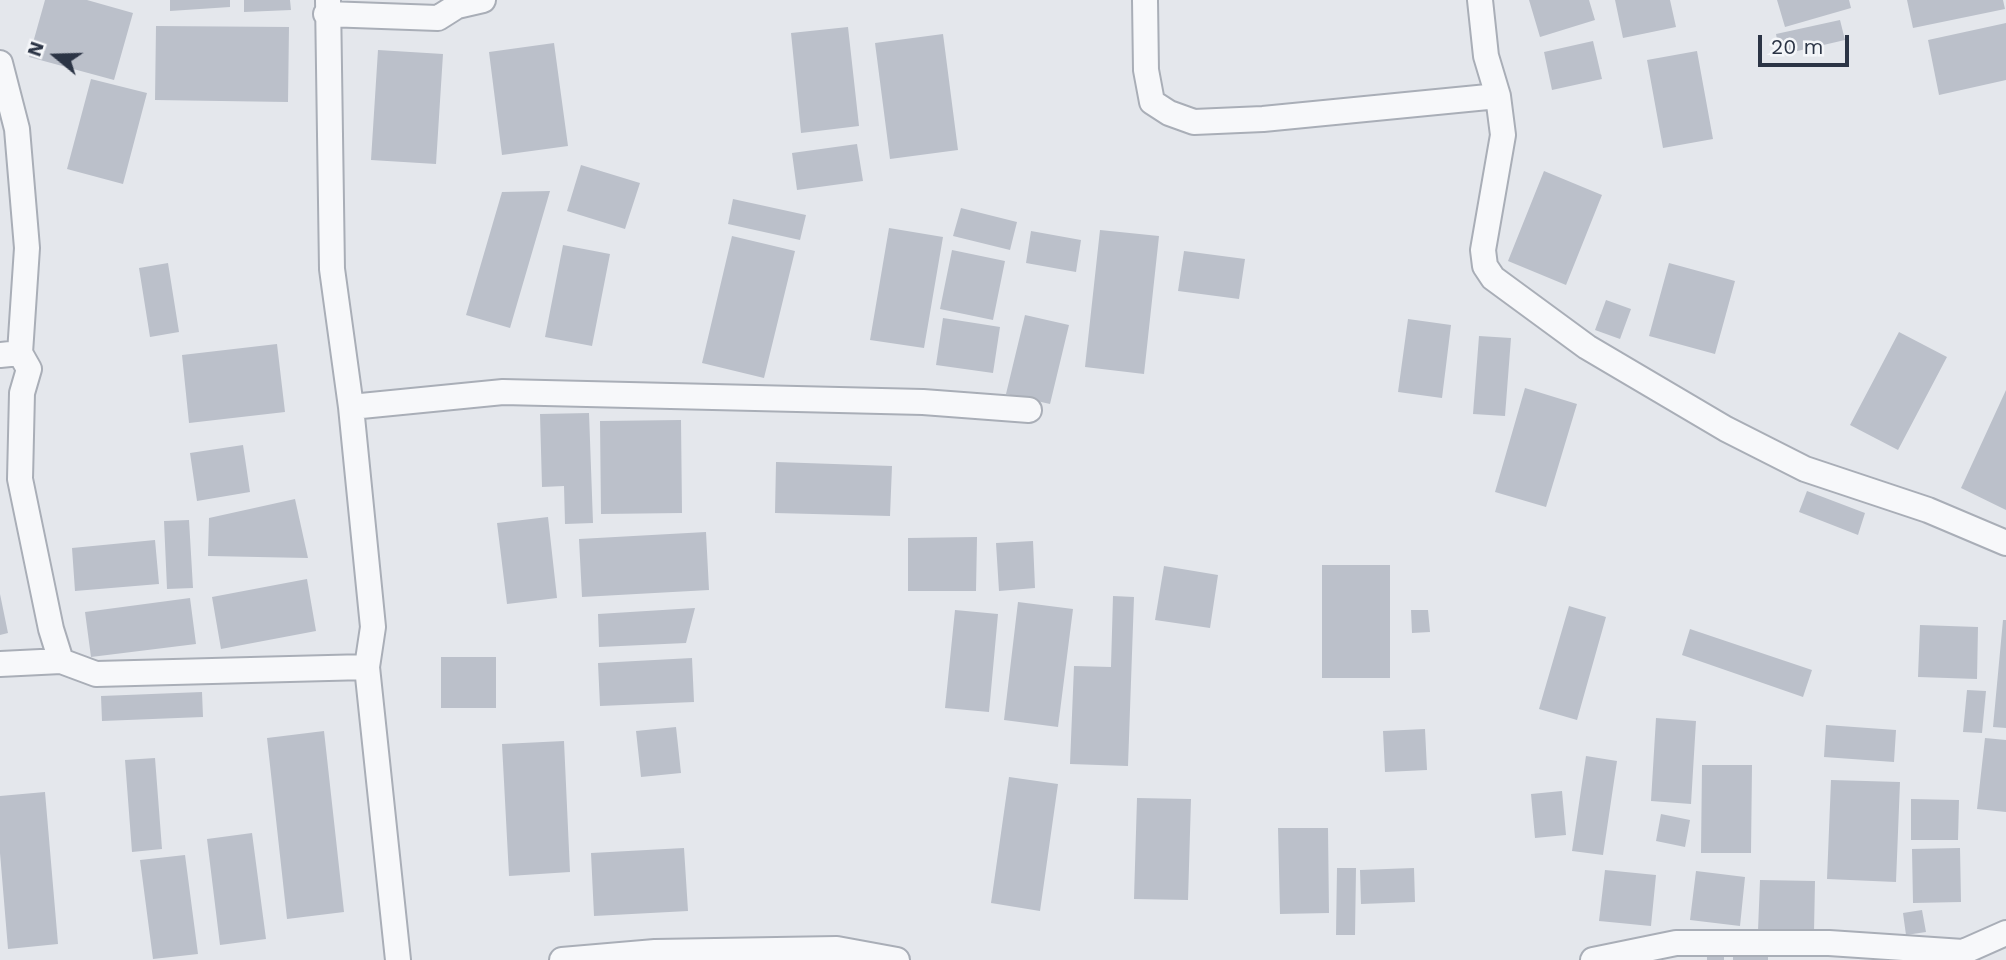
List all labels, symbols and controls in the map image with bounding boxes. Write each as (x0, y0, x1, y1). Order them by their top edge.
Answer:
north arrow (21, 21, 91, 91)
scale bar (1761, 21, 1852, 65)
text: 20 m (1771, 34, 1823, 59)
text: N (23, 39, 49, 59)

